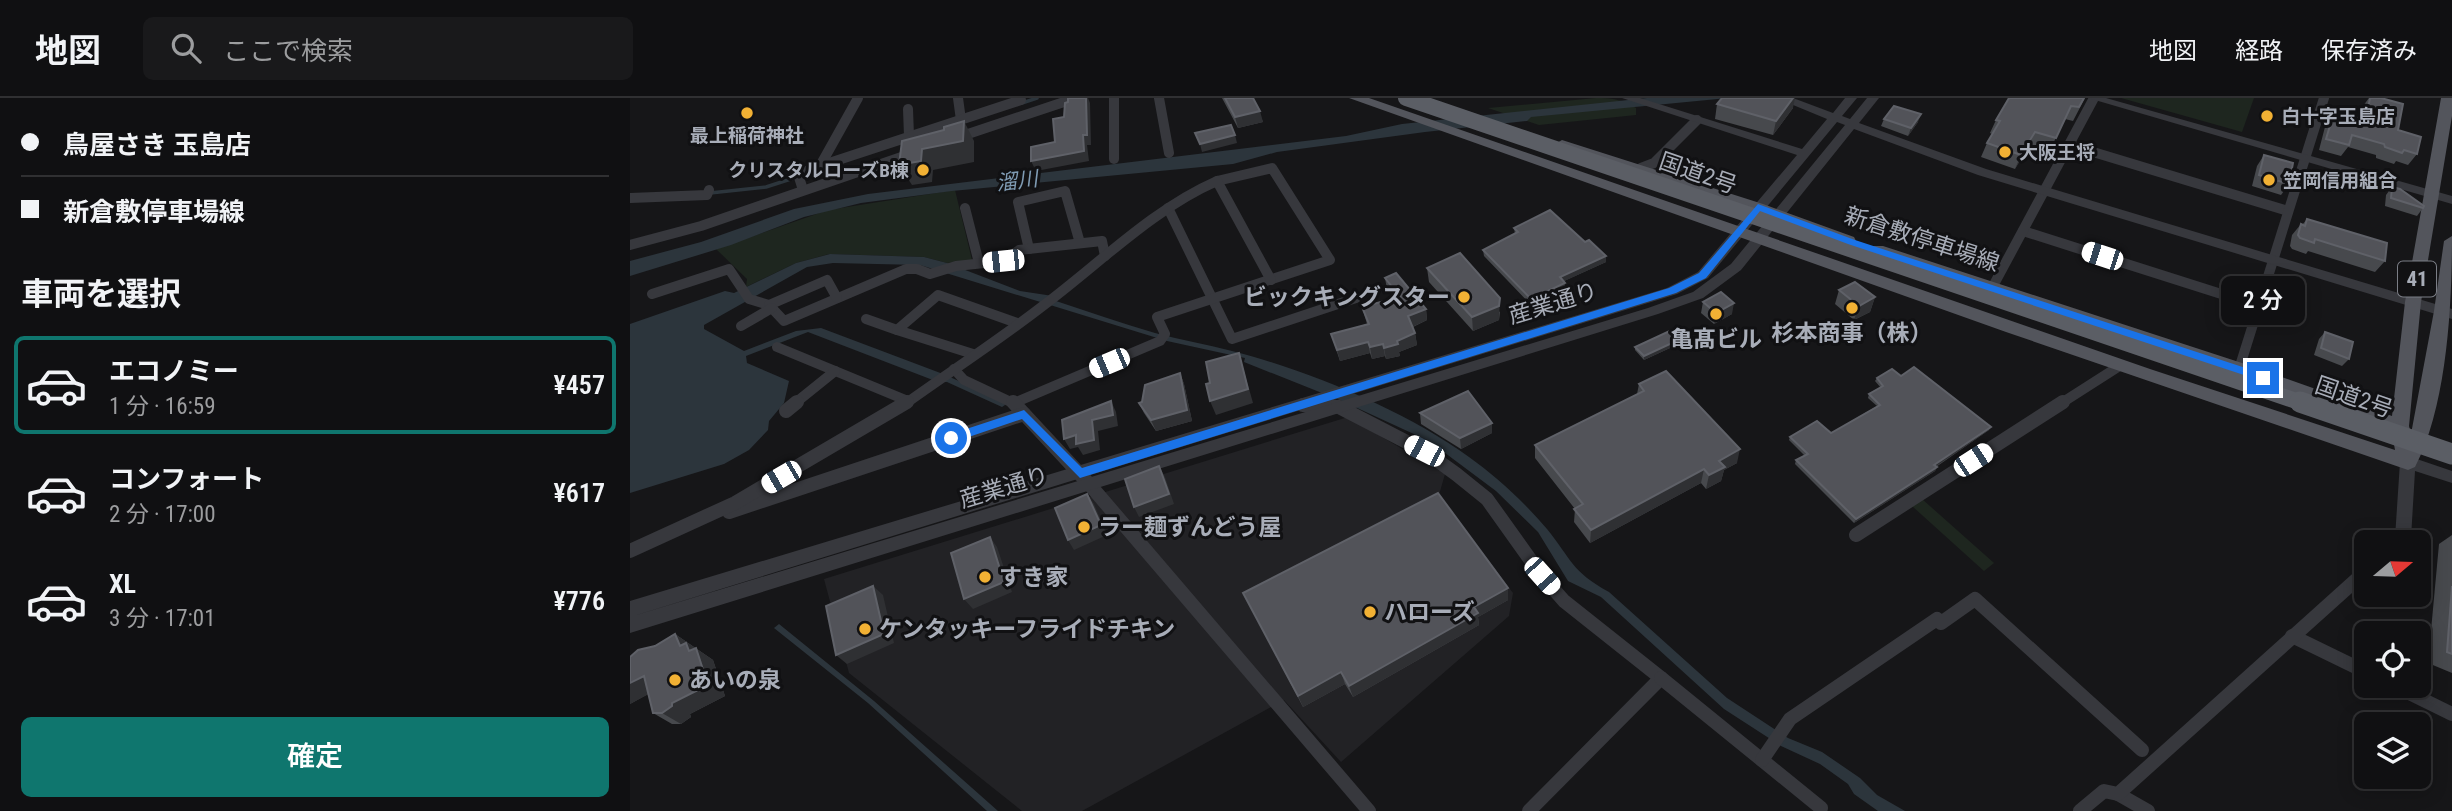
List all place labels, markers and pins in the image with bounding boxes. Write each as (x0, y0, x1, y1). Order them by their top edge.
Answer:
marker: 最上稲荷神社 (739, 105, 755, 121)
place label: 白十字玉島店 (2281, 105, 2395, 128)
marker: 白十字玉島店 (2259, 108, 2275, 124)
place label: 最上稲荷神社 (690, 124, 804, 147)
place label: 大阪王将 (2019, 141, 2095, 164)
marker: 大阪王将 (1997, 144, 2013, 160)
place label: クリスタルローズB棟 (728, 159, 909, 182)
marker: クリスタルローズB棟 (915, 162, 931, 178)
place label: 笠岡信用組合 (2283, 169, 2397, 192)
marker: 笠岡信用組合 (2261, 172, 2277, 188)
place label: ビックキングスター (1244, 284, 1450, 311)
marker: ビックキングスター (1456, 289, 1472, 305)
marker: 杉本商事（株） (1844, 300, 1860, 316)
marker: 亀髙ビル (1708, 306, 1724, 322)
place label: 杉本商事（株） (1772, 320, 1933, 347)
place label: 亀髙ビル (1670, 326, 1762, 353)
place label: ラー麺ずんどう屋 (1098, 514, 1281, 541)
marker: ラー麺ずんどう屋 (1076, 519, 1092, 535)
place label: すき家 (999, 564, 1068, 591)
marker: すき家 (977, 569, 993, 585)
place label: ハローズ (1384, 599, 1475, 626)
marker: ハローズ (1362, 604, 1378, 620)
place label: ケンタッキーフライドチキン (879, 616, 1175, 643)
marker: ケンタッキーフライドチキン (857, 621, 873, 637)
place label: あいの泉 (689, 667, 781, 694)
marker: あいの泉 (667, 672, 683, 688)

